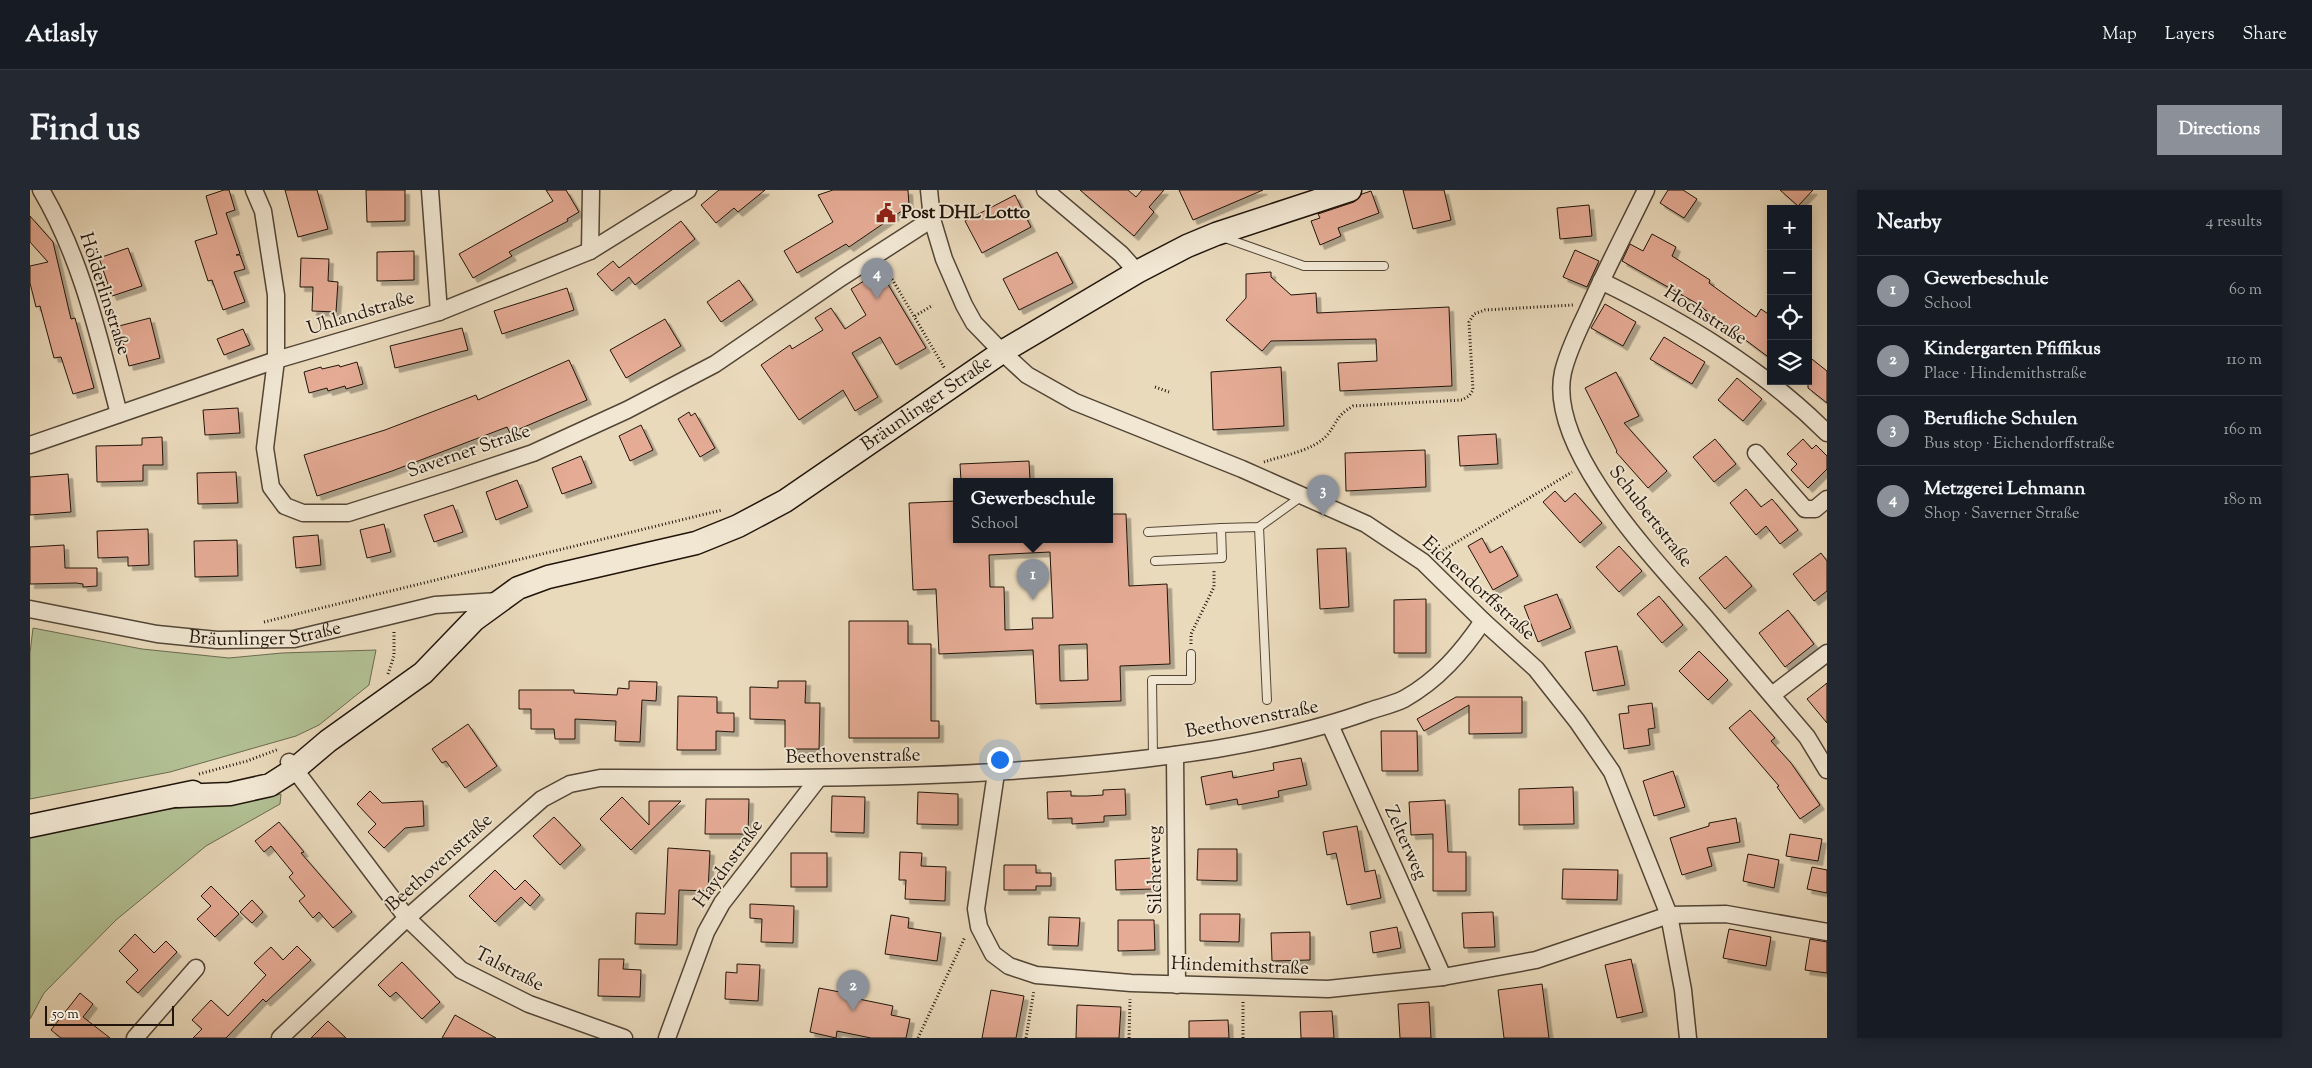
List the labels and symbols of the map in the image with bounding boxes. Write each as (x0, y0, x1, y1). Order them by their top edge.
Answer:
place label: Post DHL Lotto (901, 200, 1031, 227)
public building icon: Post DHL Lotto (875, 202, 897, 224)
street label: Hölderlinstraße (71, 229, 137, 359)
pin: 4 (861, 258, 893, 299)
street label: Hochstraße (1658, 280, 1752, 352)
street label: Uhlandstraße (304, 285, 418, 343)
street label: Bräunlinger Straße (856, 349, 998, 458)
street label: Saverner Straße (404, 418, 534, 486)
street label: Schubertstraße (1601, 460, 1699, 574)
pin: 3 (1307, 475, 1339, 516)
street label: Eichendorffstraße (1415, 531, 1541, 647)
pin: 1 (1017, 559, 1049, 600)
street label: Bräunlinger Straße (187, 615, 344, 654)
street label: Beethovenstraße (1183, 694, 1321, 746)
street label: Beethovenstraße (785, 742, 921, 772)
your location (987, 747, 1013, 773)
street label: Zelterweg (1377, 801, 1433, 885)
street label: Beethovenstraße (381, 808, 499, 918)
street label: Haydnstraße (688, 814, 770, 914)
street label: Silcherweg (1142, 825, 1170, 915)
street label: Talstraße (470, 941, 548, 999)
street label: Hindemithstraße (1170, 951, 1310, 983)
pin: 2 (837, 970, 869, 1011)
scale bar (45, 1003, 174, 1026)

